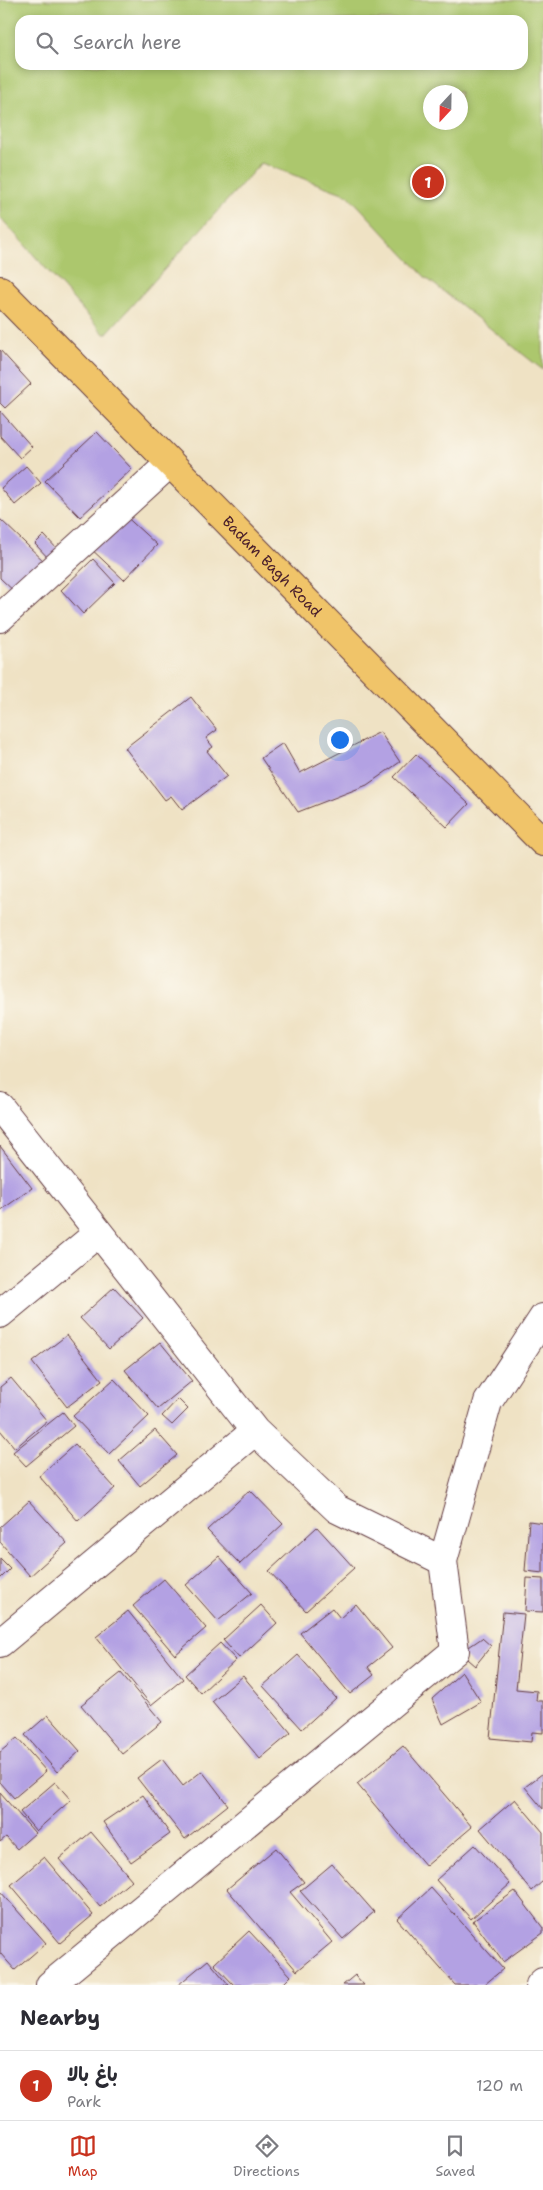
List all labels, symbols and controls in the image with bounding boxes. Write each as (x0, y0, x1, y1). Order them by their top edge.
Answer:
search box (15, 15, 528, 70)
icon: search (33, 29, 61, 57)
text: Search here (73, 30, 182, 55)
north arrow (423, 85, 468, 130)
pin: 1 (412, 163, 444, 201)
street label: Badam Bagh Road (218, 512, 327, 622)
your location (327, 727, 353, 753)
text: Nearby (20, 2004, 100, 2032)
text: باغ بالا (67, 2062, 118, 2087)
text: 1 (32, 2075, 40, 2096)
text: 120 m (476, 2075, 523, 2096)
text: Park (67, 2091, 101, 2112)
tab: Map (68, 2132, 98, 2180)
tab: Directions (233, 2132, 300, 2180)
tab: Saved (436, 2132, 475, 2180)

